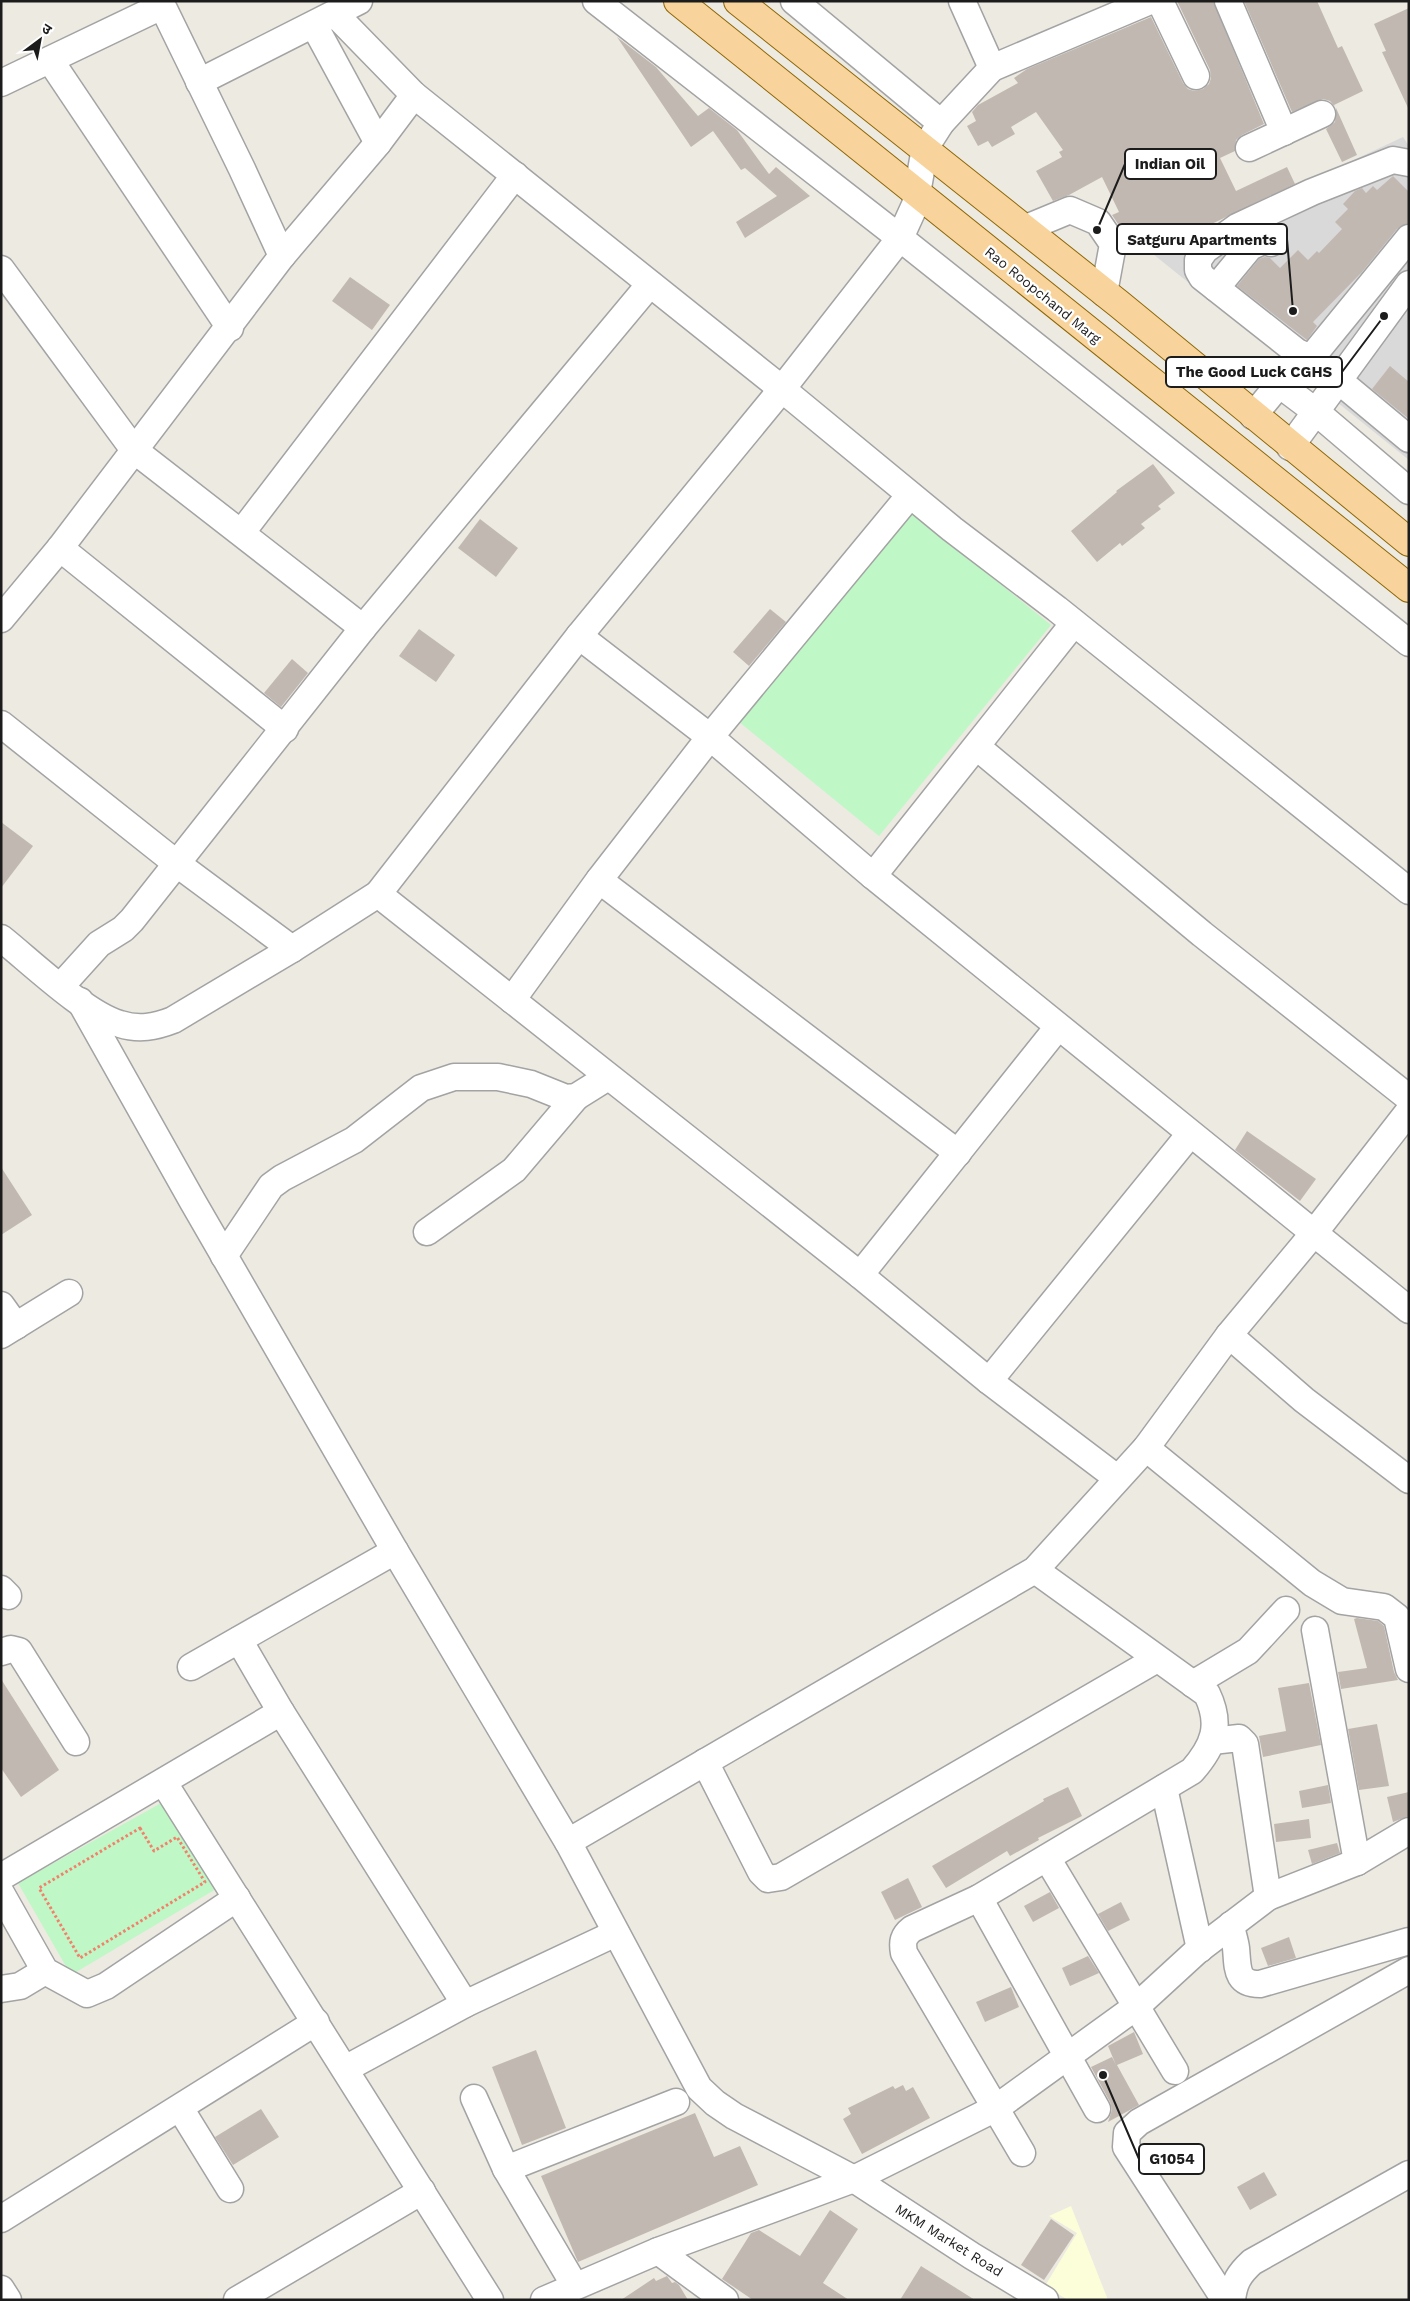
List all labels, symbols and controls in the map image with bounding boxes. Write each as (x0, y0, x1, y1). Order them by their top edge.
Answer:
north arrow (15, 15, 65, 65)
text: उ (39, 20, 55, 38)
callout: Indian Oil (1125, 149, 1216, 179)
text: Indian Oil (1135, 155, 1205, 173)
callout: Satguru Apartments (1117, 224, 1287, 254)
text: Satguru Apartments (1127, 231, 1277, 249)
street label: Rao Roopchand Marg (982, 243, 1105, 347)
callout: The Good Luck CGHS (1166, 357, 1342, 387)
text: The Good Luck CGHS (1176, 363, 1333, 381)
callout: G1054 (1139, 2144, 1204, 2174)
text: G1054 (1149, 2150, 1195, 2168)
street label: MKM Market Road (892, 2200, 1006, 2280)

